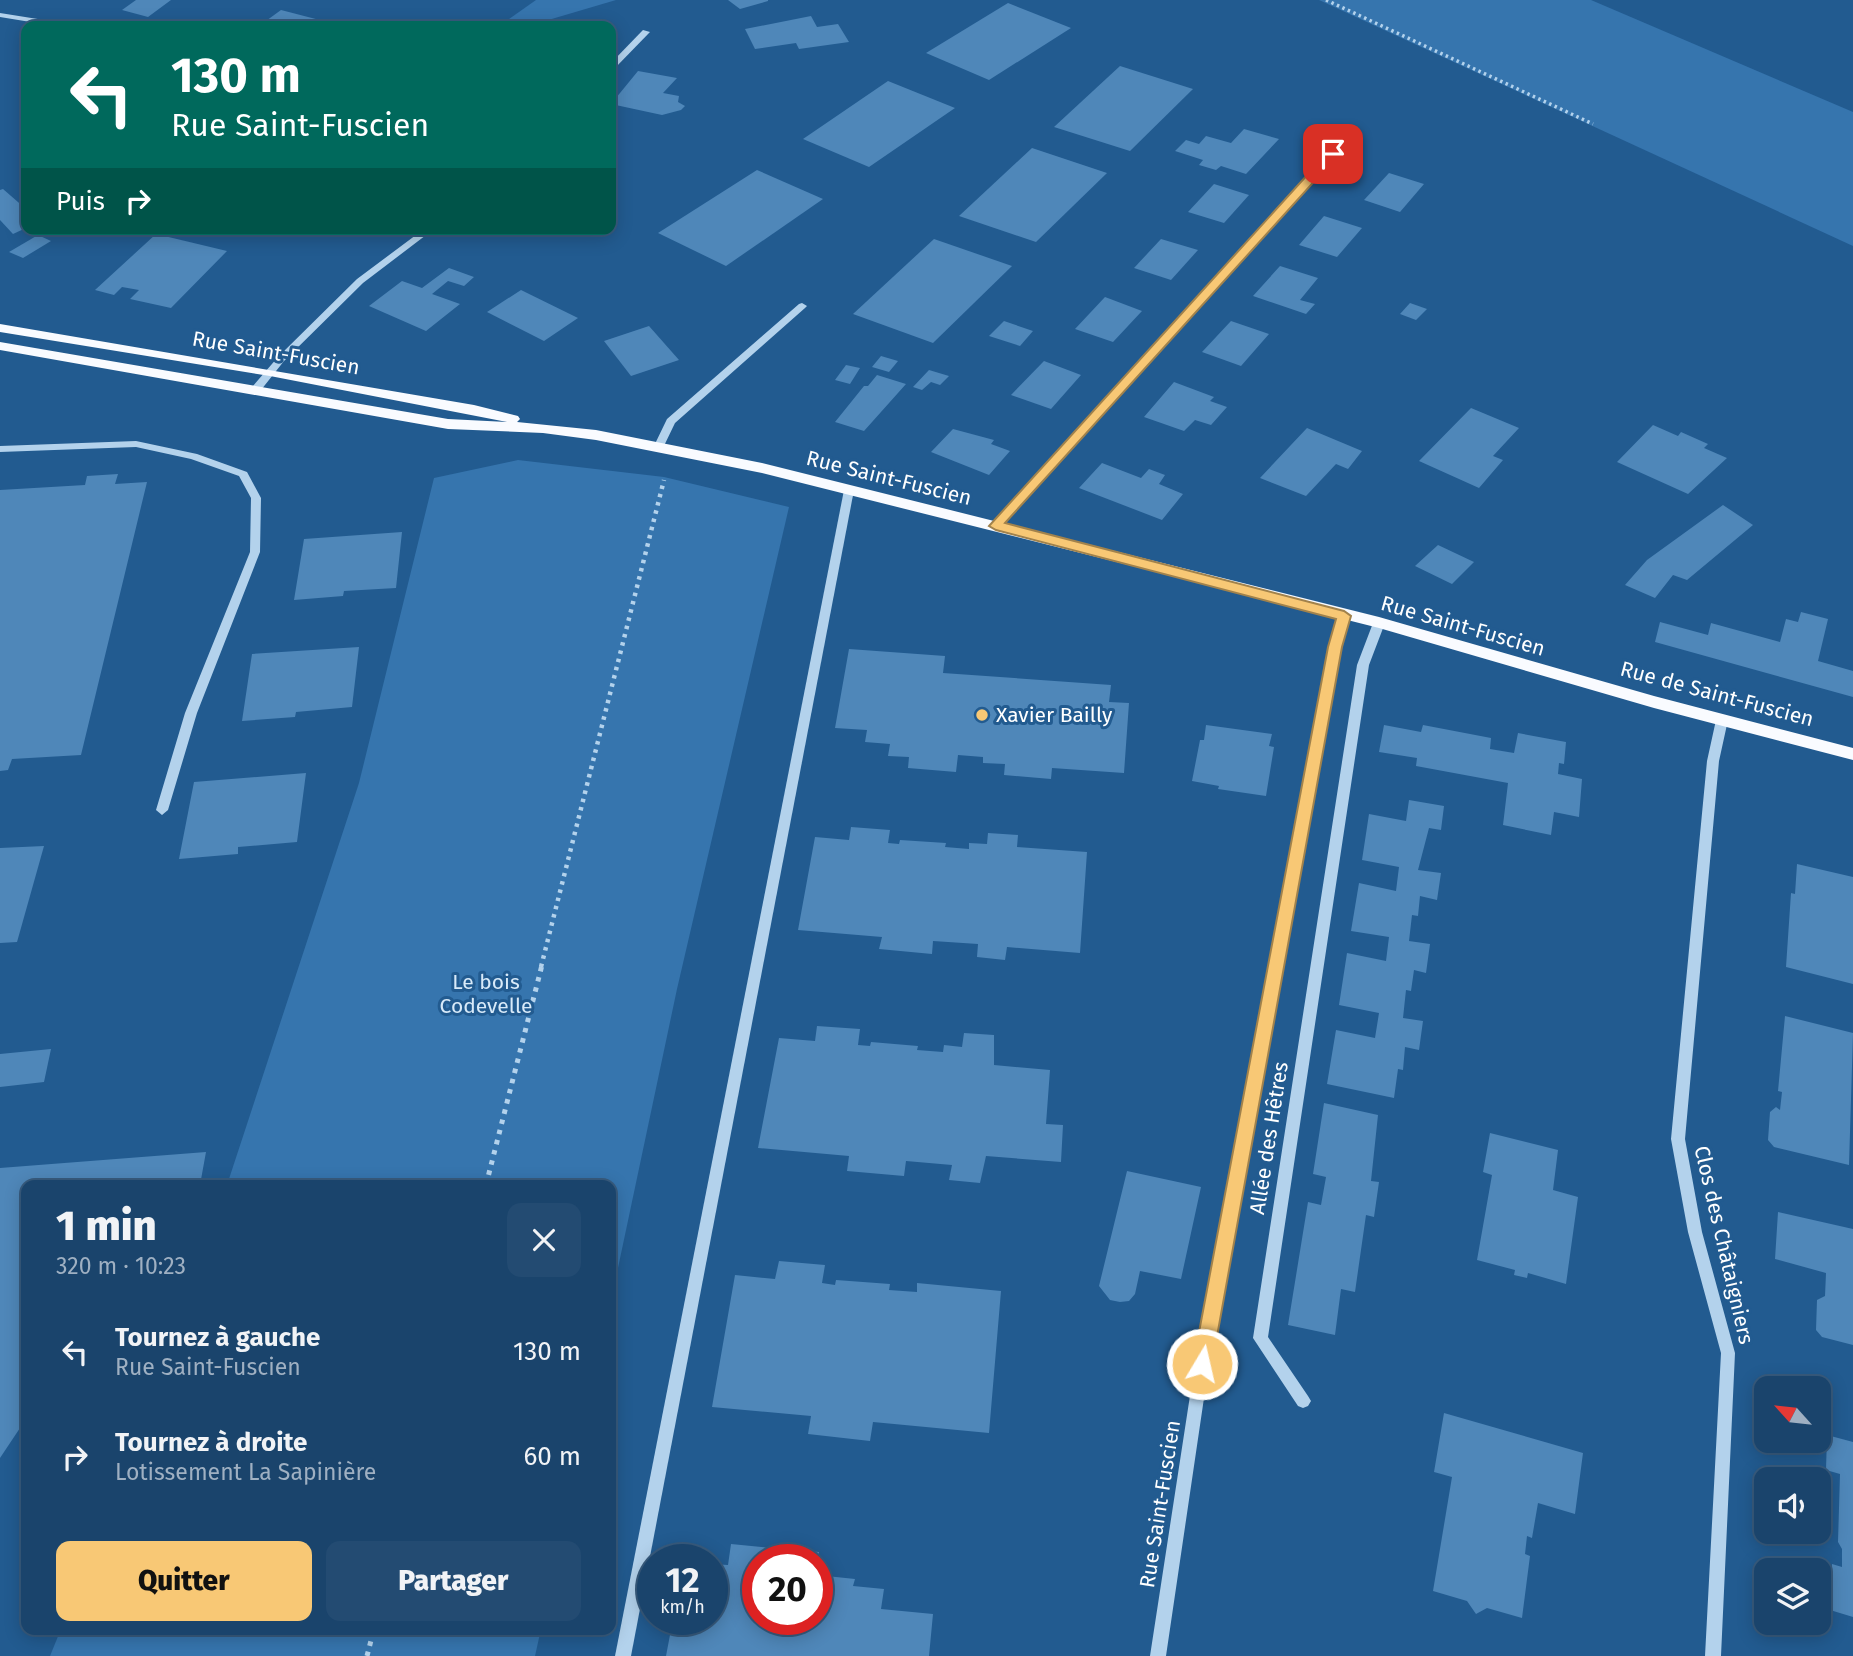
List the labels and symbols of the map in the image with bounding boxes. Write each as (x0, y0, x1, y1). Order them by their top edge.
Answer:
pin (1303, 124, 1363, 184)
street label: Rue Saint-Fuscien (190, 325, 362, 381)
street label: Rue Saint-Fuscien (804, 445, 974, 511)
street label: Rue Saint-Fuscien (1378, 590, 1548, 662)
street label: Rue de Saint-Fuscien (1617, 656, 1817, 732)
place label: Xavier Bailly (996, 702, 1113, 728)
marker: Xavier Bailly (974, 707, 990, 723)
park label: Le bois Codevelle (440, 969, 532, 1019)
street label: Allée des Hêtres (1244, 1060, 1294, 1216)
street label: Clos des Châtaigniers (1689, 1143, 1760, 1347)
position arrow (1165, 1327, 1239, 1401)
north arrow (1754, 1376, 1830, 1452)
street label: Rue Saint-Fuscien (1134, 1418, 1186, 1590)
speed limit sign: 20 (742, 1544, 833, 1635)

